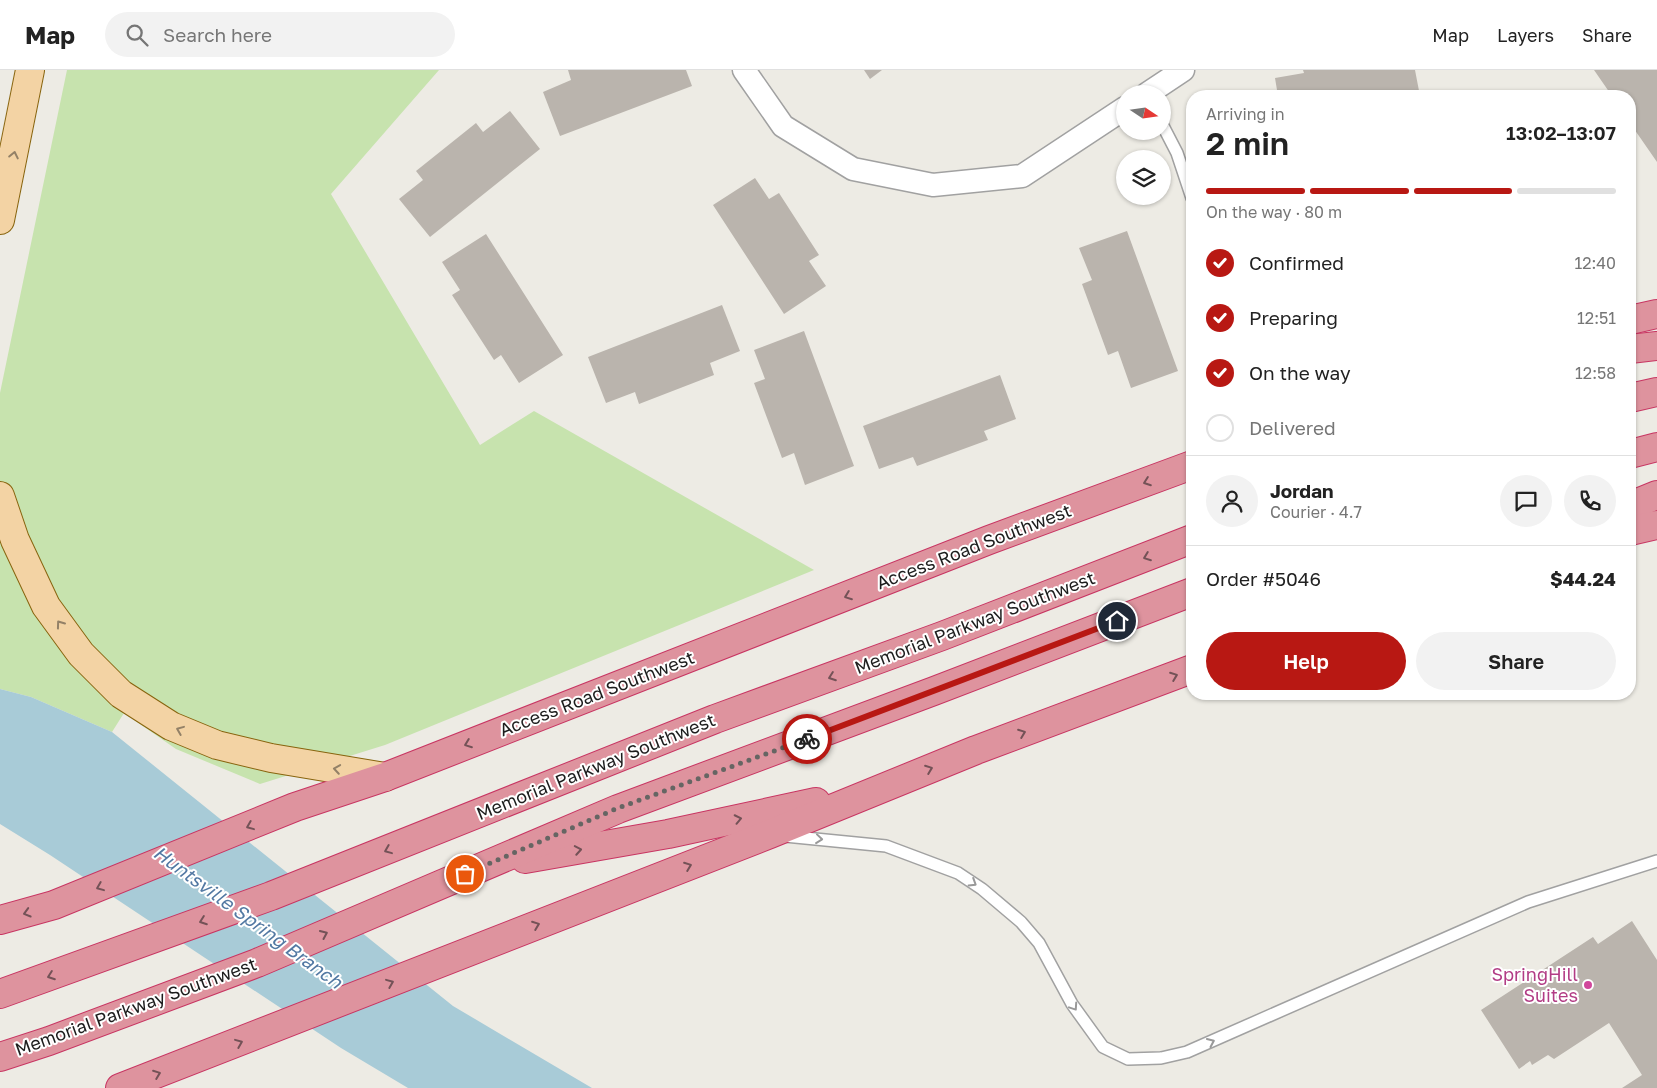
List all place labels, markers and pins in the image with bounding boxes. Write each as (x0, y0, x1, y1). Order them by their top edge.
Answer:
pin (1096, 600, 1138, 642)
pin (444, 853, 486, 895)
place label: SpringHill Suites (1491, 963, 1578, 1006)
marker: SpringHill Suites (1582, 979, 1594, 991)

